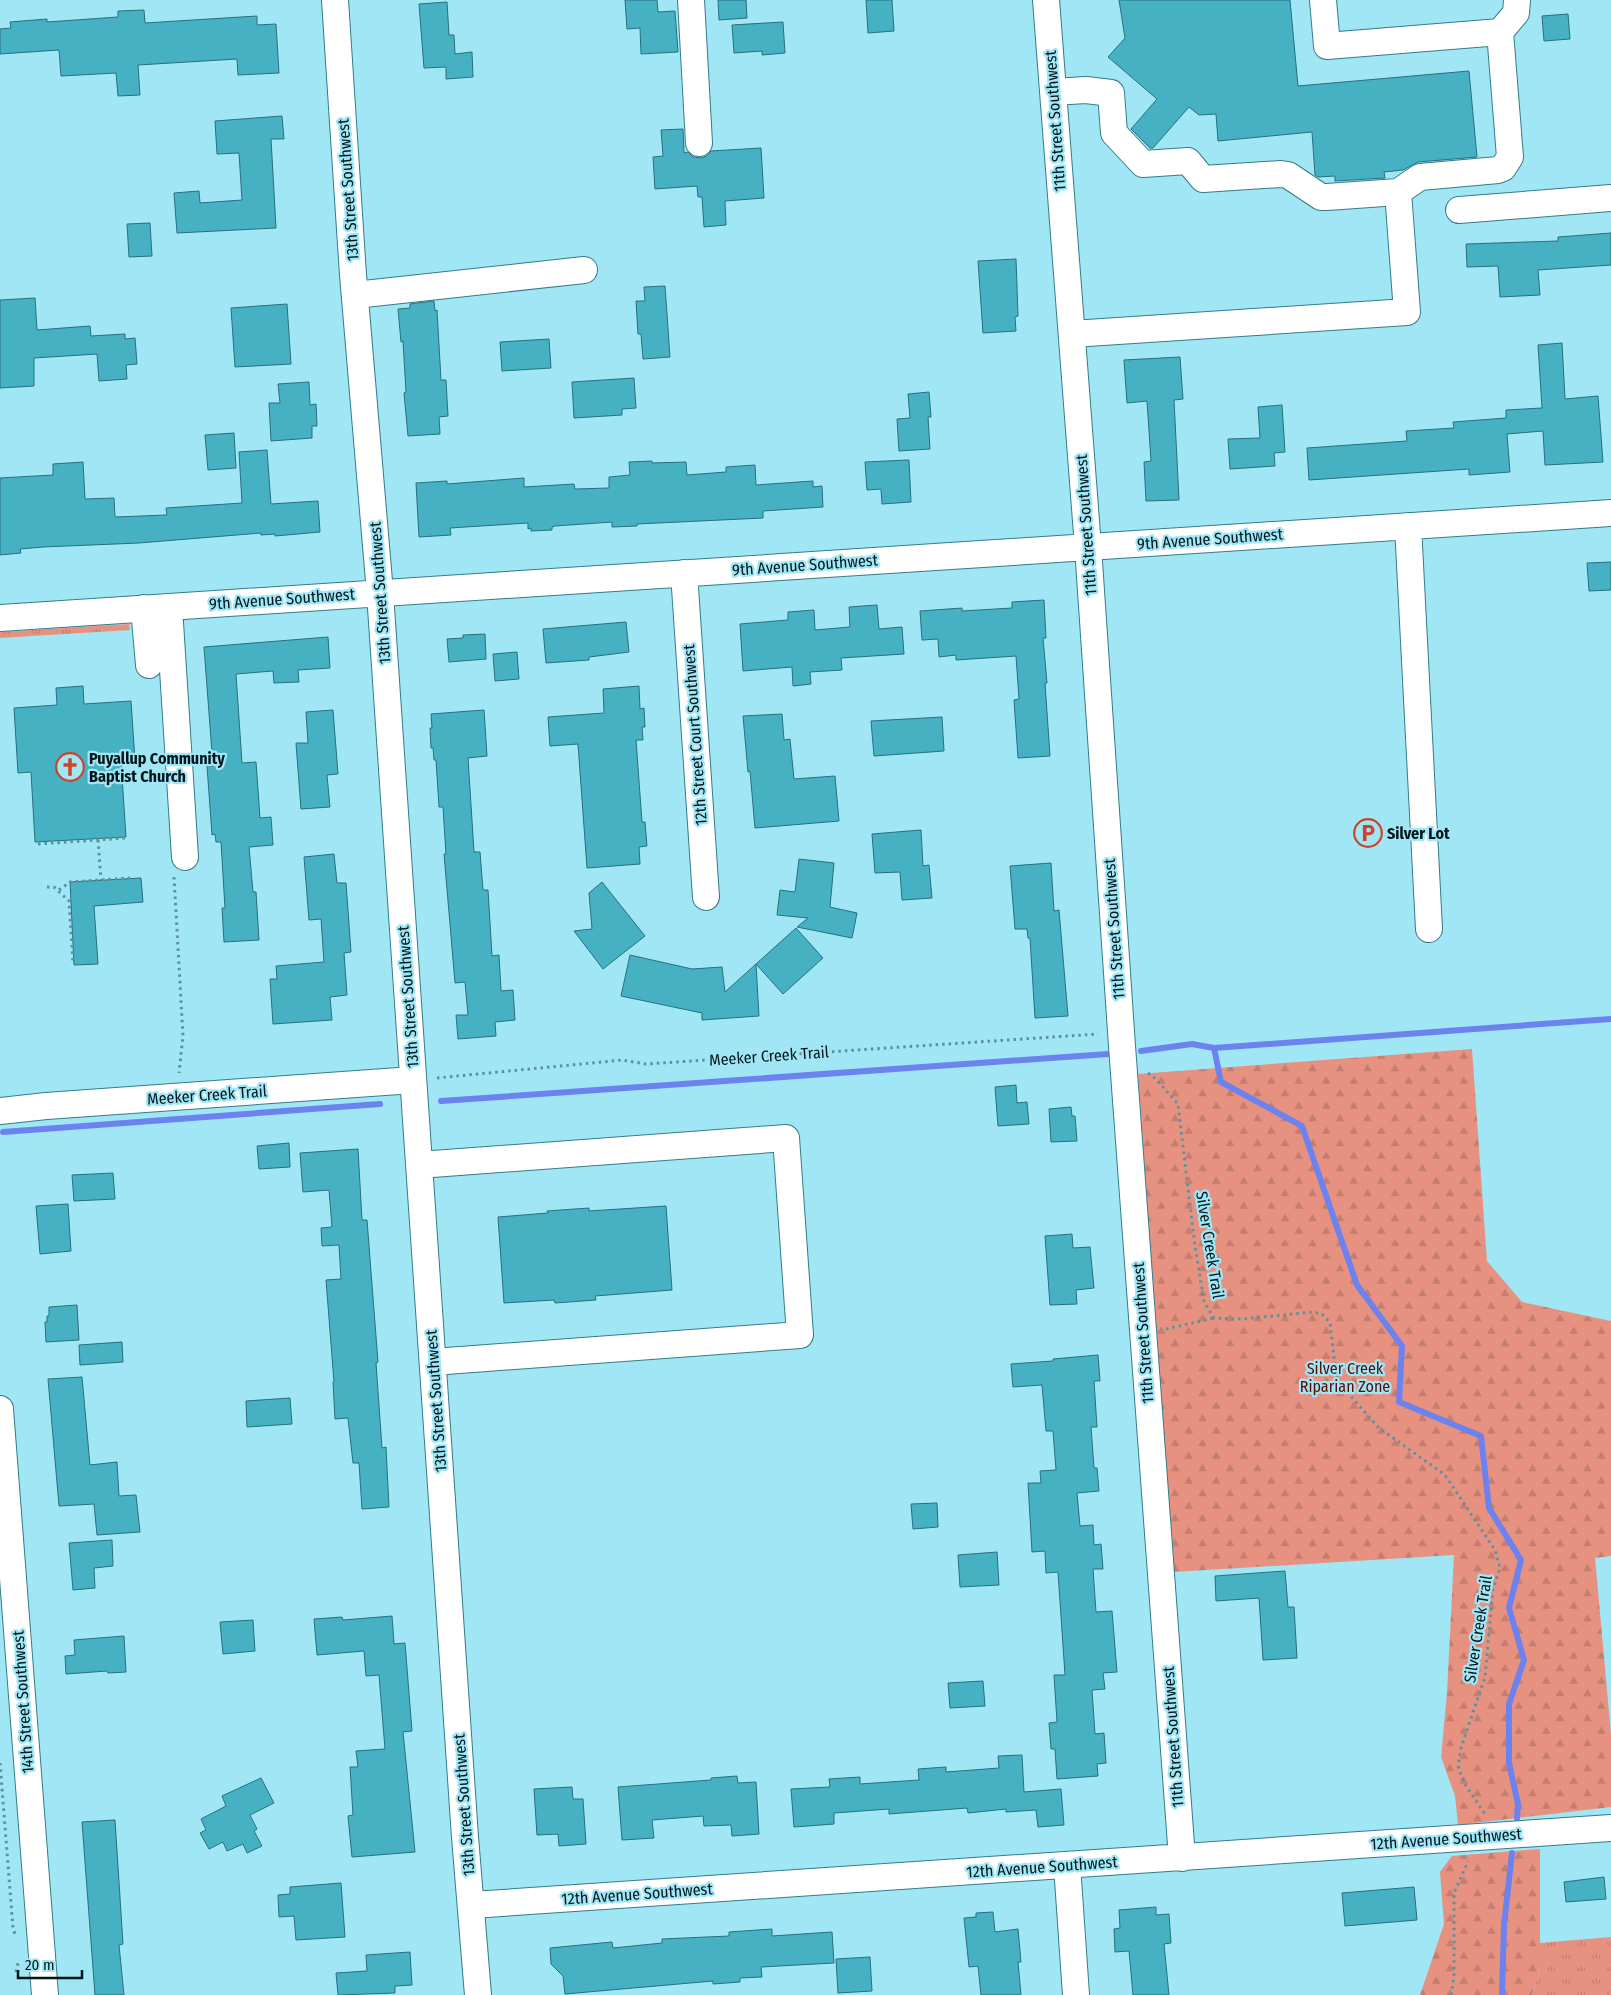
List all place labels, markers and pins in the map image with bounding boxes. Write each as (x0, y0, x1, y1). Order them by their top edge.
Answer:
place label: Puyallup Community Baptist Church (89, 749, 225, 786)
church icon: Puyallup Community Baptist Church (55, 752, 85, 782)
parking icon: Silver Lot (1353, 818, 1383, 848)
place label: Silver Lot (1387, 824, 1450, 843)

